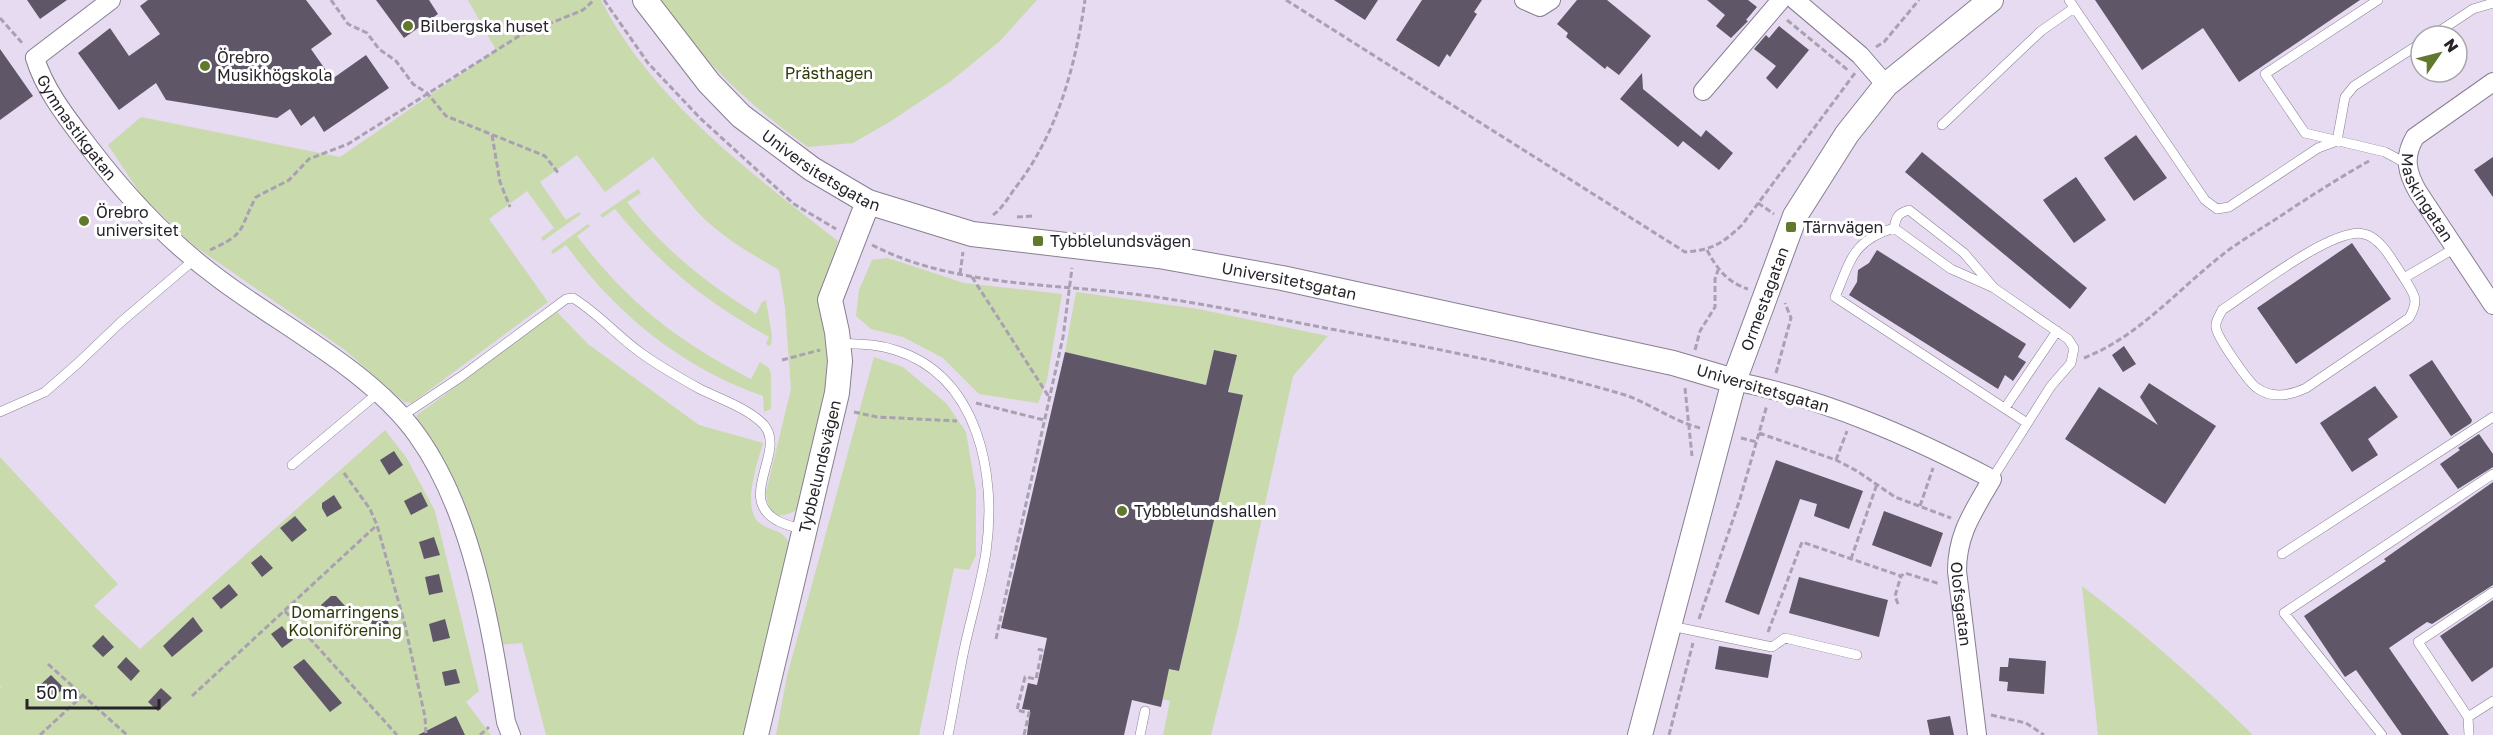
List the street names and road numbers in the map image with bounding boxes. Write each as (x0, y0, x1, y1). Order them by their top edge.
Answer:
street label: Gymnastikgatan (33, 71, 121, 184)
street label: Universitetsgatan (758, 125, 883, 215)
street label: Maskingatan (2398, 153, 2458, 245)
street label: Ormestagatan (1736, 244, 1793, 354)
street label: Universitetsgatan (1220, 257, 1359, 304)
street label: Universitetsgatan (1694, 359, 1832, 417)
street label: Tybbelundsvägen (794, 398, 845, 535)
street label: Olofsgatan (1947, 562, 1976, 647)

